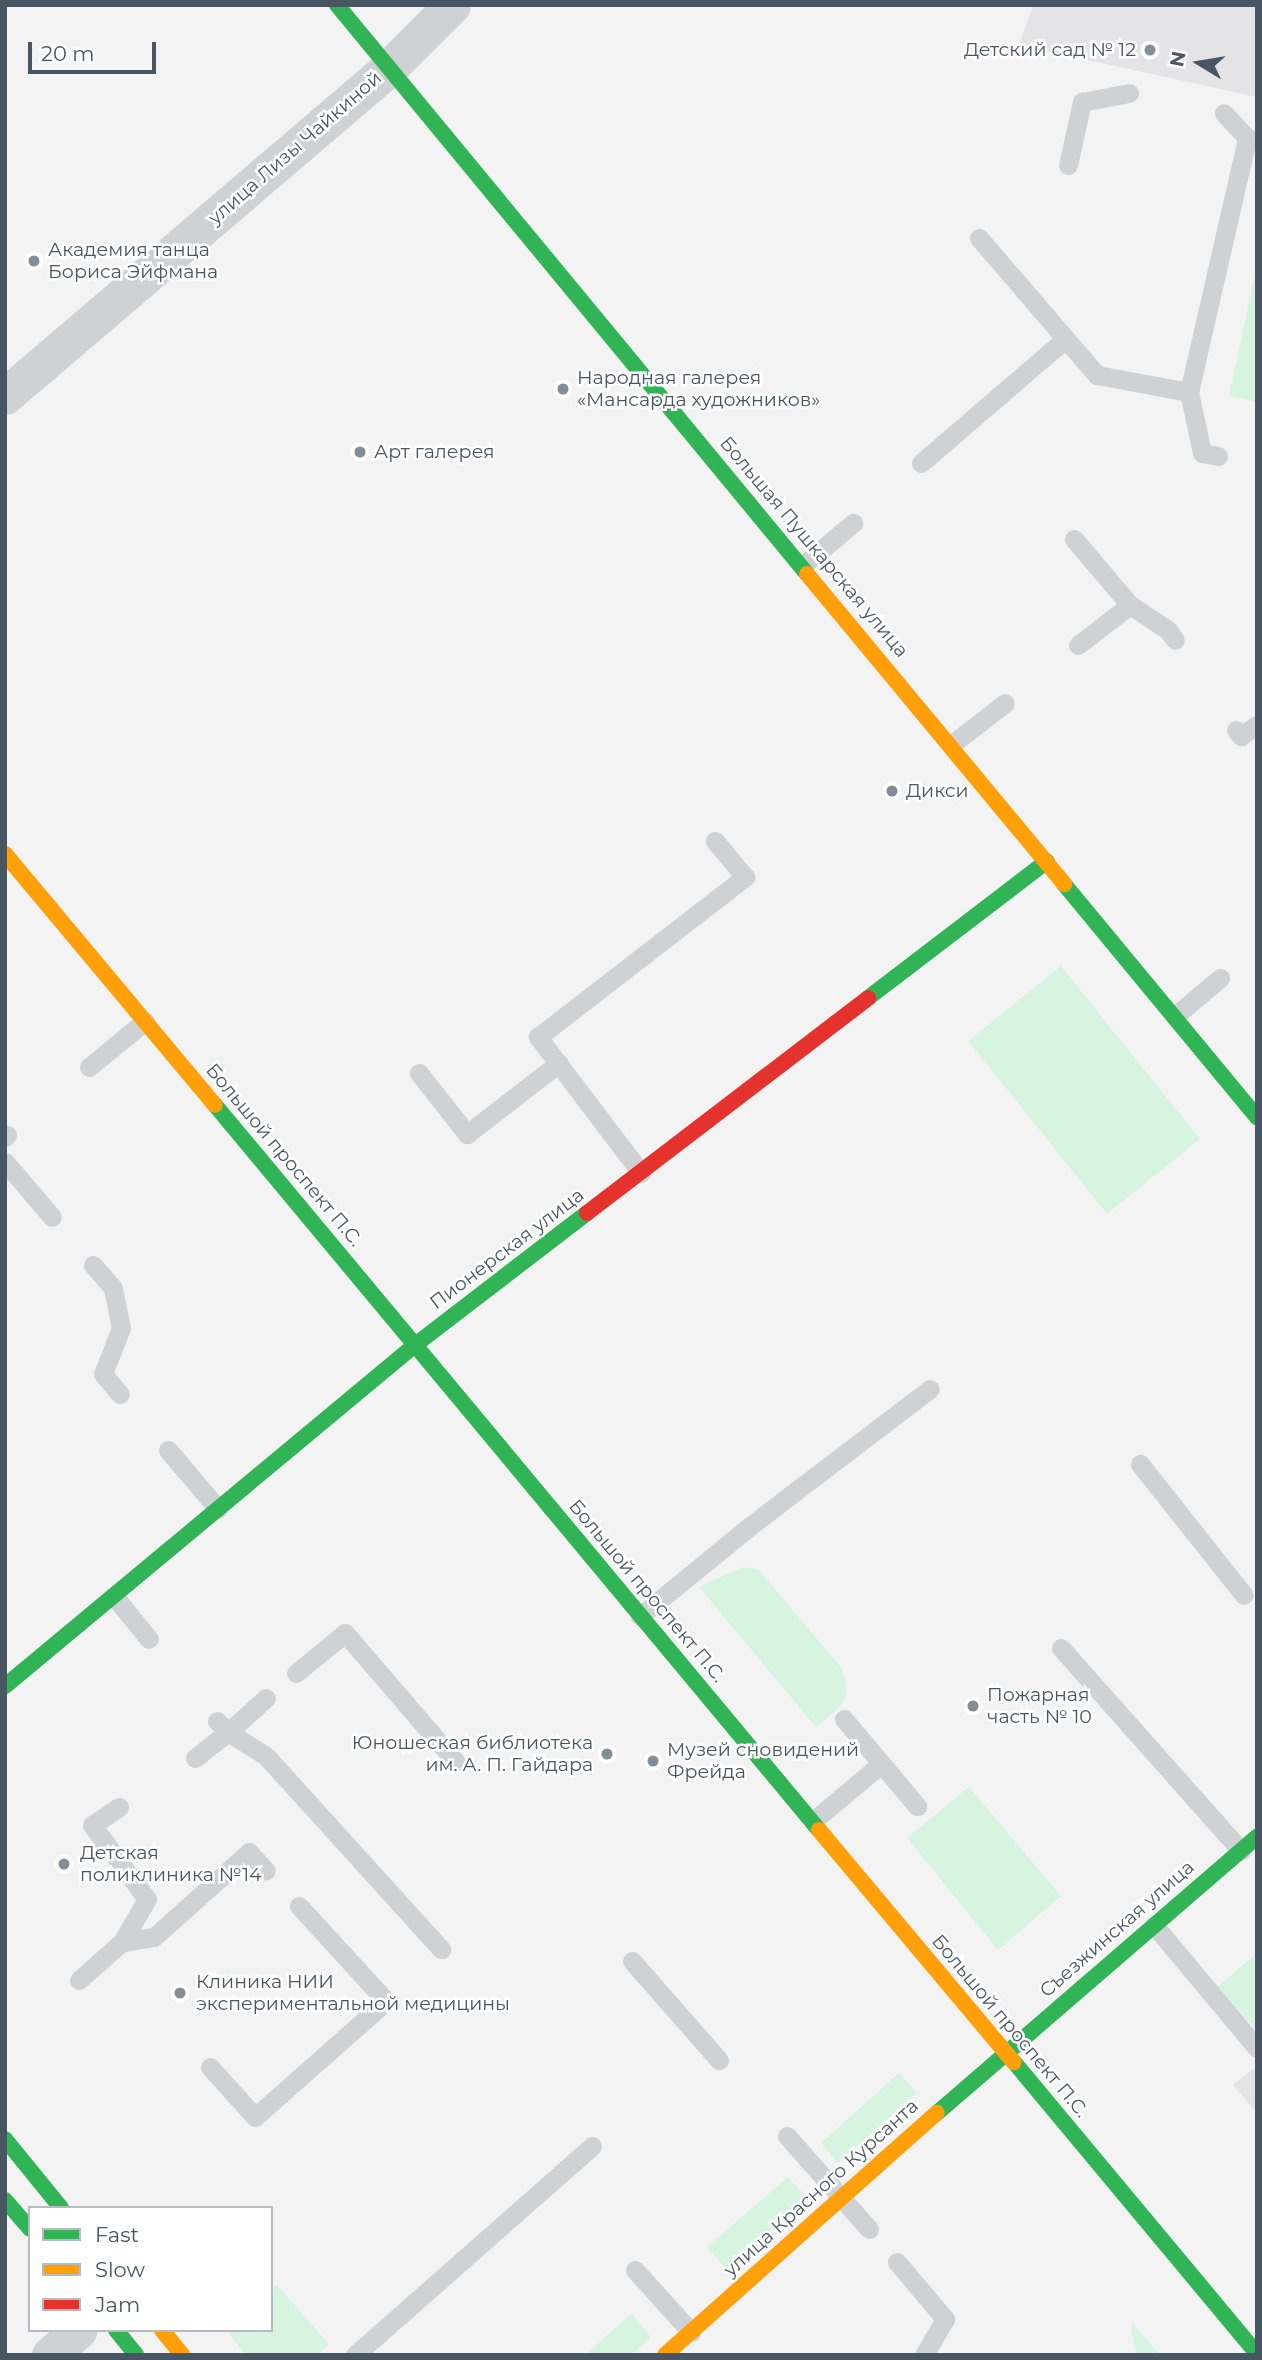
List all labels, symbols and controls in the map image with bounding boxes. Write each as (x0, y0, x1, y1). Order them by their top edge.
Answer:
scale bar (32, 28, 159, 72)
north arrow (1164, 28, 1234, 98)
place label: Детский сад № 12 (964, 39, 1136, 61)
text: 20 m (41, 41, 95, 66)
marker: Детский сад № 12 (1142, 42, 1158, 58)
text: N (1165, 49, 1191, 69)
street label: улица Лизы Чайкиной (204, 67, 386, 229)
place label: Академия танца Бориса Эйфмана (48, 239, 218, 283)
marker: Академия танца Бориса Эйфмана (26, 253, 42, 269)
place label: Народная галерея «Мансарда художников» (577, 367, 820, 411)
marker: Народная галерея «Мансарда художников» (555, 381, 571, 397)
street label: Большая Пушкарская улица (715, 432, 913, 662)
place label: Арт галерея (374, 441, 495, 463)
marker: Арт галерея (352, 444, 368, 460)
place label: Дикси (906, 780, 969, 802)
marker: Дикси (884, 783, 900, 799)
street label: Большой проспект П.С. (201, 1059, 367, 1251)
street label: Пионерская улица (426, 1184, 588, 1314)
street label: Большой проспект П.С. (564, 1495, 730, 1687)
place label: Пожарная часть № 10 (987, 1684, 1092, 1728)
marker: Пожарная часть № 10 (965, 1698, 981, 1714)
place label: Юношеская библиотека им. А. П. Гайдара (352, 1732, 593, 1776)
place label: Музей сновидений Фрейда (667, 1739, 859, 1783)
marker: Юношеская библиотека им. А. П. Гайдара (599, 1746, 615, 1762)
marker: Музей сновидений Фрейда (645, 1753, 661, 1769)
place label: Детская поликлиника №14 (80, 1842, 262, 1886)
marker: Детская поликлиника №14 (54, 1854, 74, 1874)
street label: Съезжинская улица (1035, 1856, 1199, 2002)
street label: Большой проспект П.С. (927, 1930, 1093, 2122)
place label: Клиника НИИ экспериментальной медицины (196, 1971, 510, 2015)
marker: Клиника НИИ экспериментальной медицины (170, 1983, 190, 2003)
street label: улица Красного Курсанта (719, 2095, 923, 2281)
legend (28, 2206, 273, 2332)
text: Fast (95, 2222, 139, 2247)
text: Slow (95, 2257, 145, 2282)
text: Jam (95, 2292, 140, 2317)

